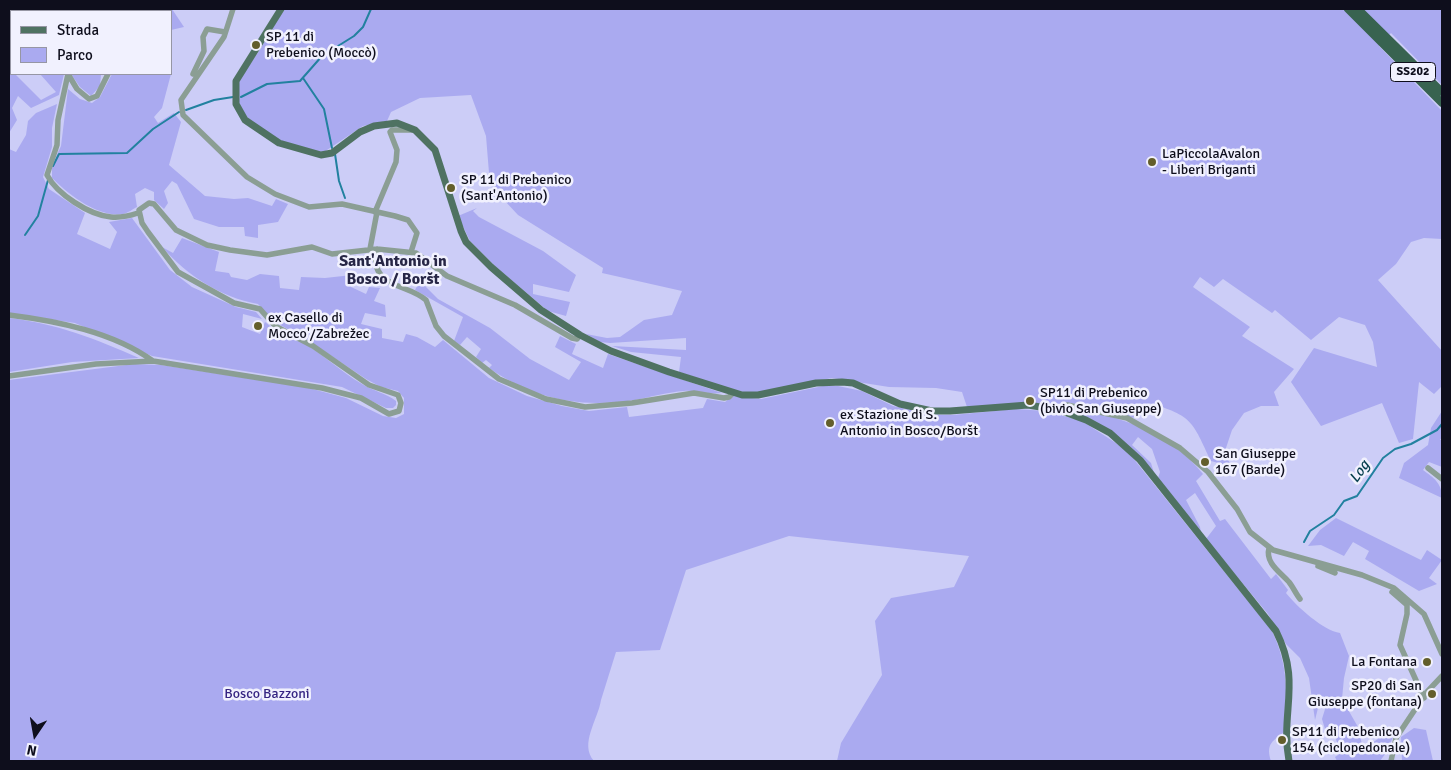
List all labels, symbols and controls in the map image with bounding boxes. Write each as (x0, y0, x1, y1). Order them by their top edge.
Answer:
legend (10, 10, 172, 75)
text: Strada (57, 21, 99, 39)
place label: SP 11 di Prebenico (Moccò) (266, 29, 377, 62)
marker: SP 11 di Prebenico (Moccò) (250, 39, 262, 51)
text: Parco (57, 46, 93, 64)
road number: SS202 (1390, 62, 1436, 82)
place label: LaPiccolaAvalon - Liberi Briganti (1162, 146, 1260, 178)
marker: LaPiccolaAvalon - Liberi Briganti (1146, 156, 1158, 168)
place label: SP 11 di Prebenico (Sant'Antonio) (461, 172, 571, 204)
marker: SP 11 di Prebenico (Sant'Antonio) (445, 182, 457, 194)
district label: Sant'Antonio in Bosco / Boršt (339, 252, 447, 290)
place label: ex Casello di Mocco'/Zabrežec (268, 310, 369, 342)
marker: ex Casello di Mocco'/Zabrežec (252, 320, 264, 332)
place label: SP11 di Prebenico (bivio San Giuseppe) (1040, 385, 1162, 418)
marker: SP11 di Prebenico (bivio San Giuseppe) (1024, 395, 1036, 407)
place label: ex Stazione di S. Antonio in Bosco/Boršt (840, 407, 978, 440)
marker: ex Stazione di S. Antonio in Bosco/Boršt (824, 417, 836, 429)
place label: San Giuseppe 167 (Barde) (1215, 446, 1296, 478)
marker: San Giuseppe 167 (Barde) (1199, 456, 1211, 468)
water label: Log (1346, 457, 1374, 487)
place label: La Fontana (1351, 654, 1417, 670)
marker: La Fontana (1421, 656, 1433, 668)
place label: SP20 di San Giuseppe (fontana) (1308, 678, 1422, 710)
park label: Bosco Bazzoni (224, 686, 310, 702)
marker: SP20 di San Giuseppe (fontana) (1426, 688, 1438, 700)
north arrow (10, 710, 60, 760)
place label: SP11 di Prebenico 154 (ciclopedonale) (1292, 724, 1410, 756)
marker: SP11 di Prebenico 154 (ciclopedonale) (1276, 734, 1288, 746)
text: N (25, 741, 38, 759)

